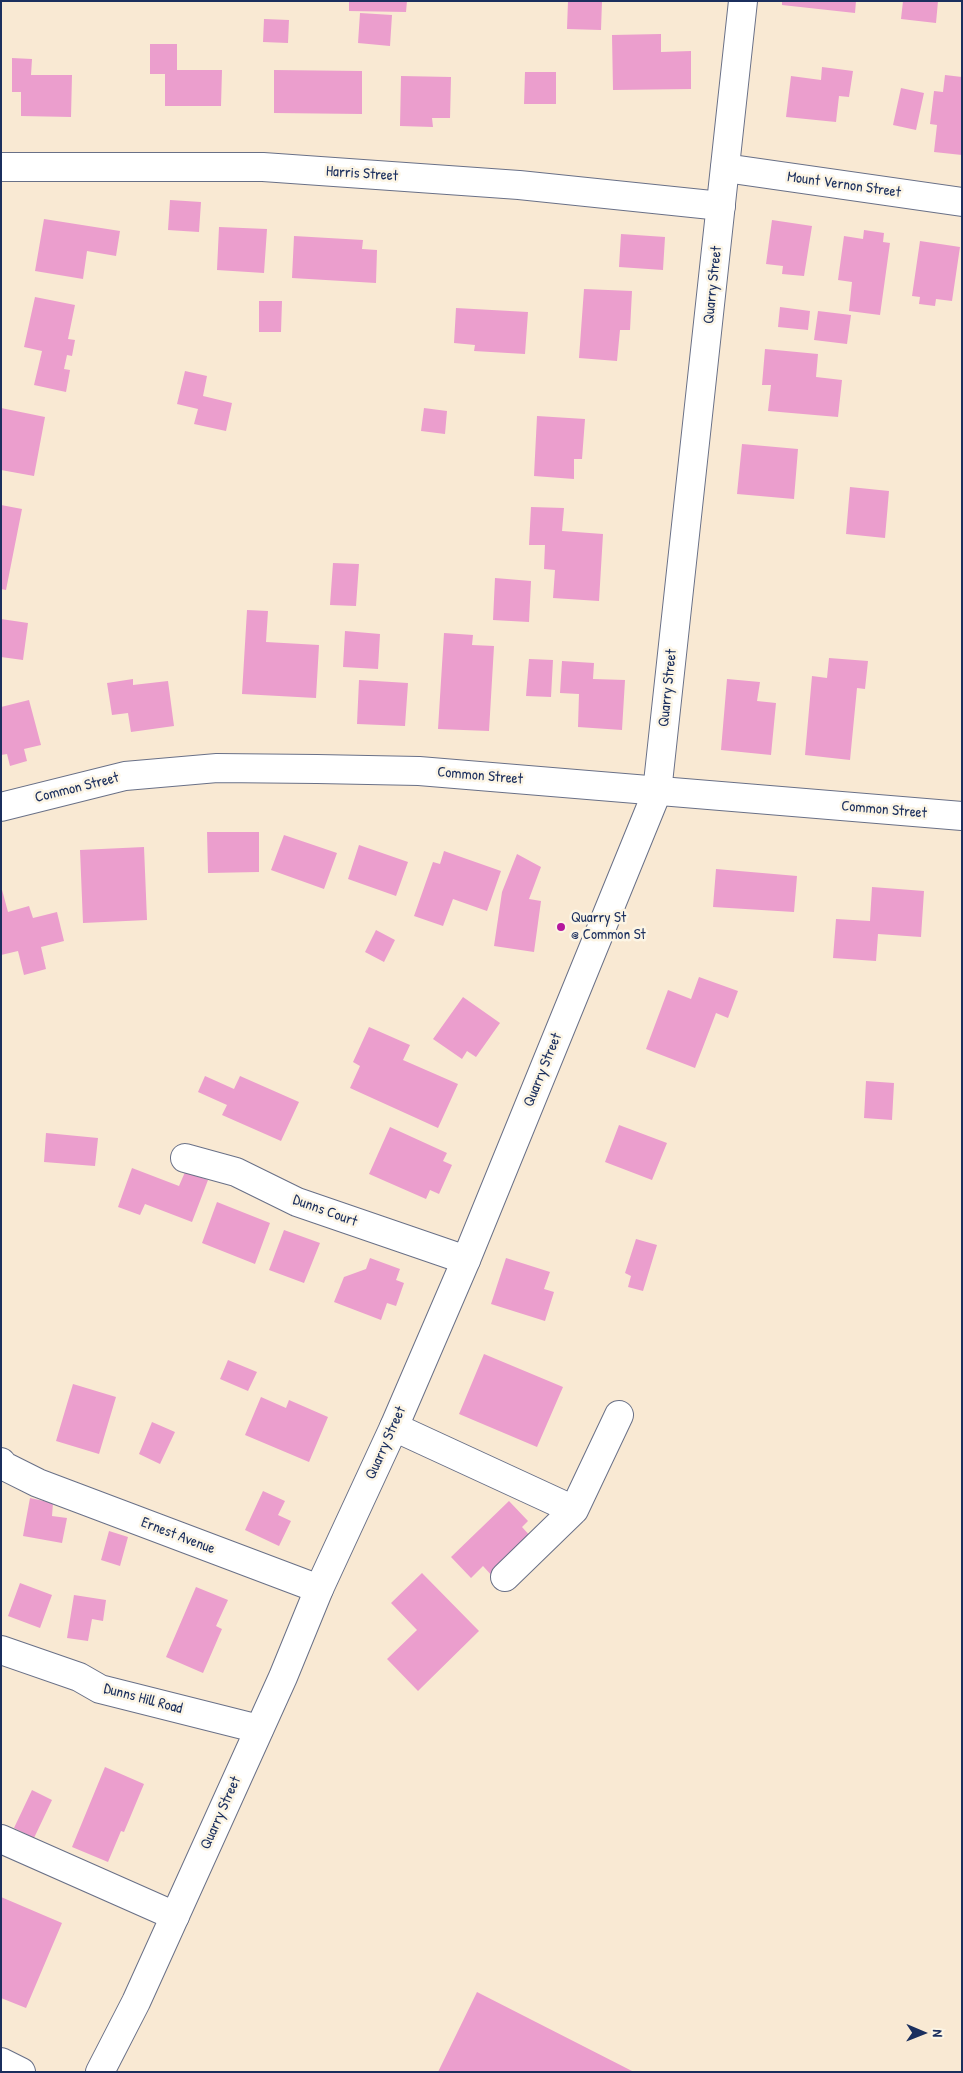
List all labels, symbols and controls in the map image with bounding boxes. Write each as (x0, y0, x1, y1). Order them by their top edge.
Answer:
street label: Harris Street (325, 163, 399, 185)
street label: Mount Vernon Street (786, 168, 902, 202)
street label: Quarry Street (700, 245, 726, 325)
street label: Quarry Street (655, 648, 681, 728)
street label: Common Street (436, 763, 524, 789)
street label: Common Street (33, 769, 121, 807)
street label: Common Street (840, 797, 928, 823)
place label: Quarry St @ Common St (571, 909, 646, 944)
marker: Quarry St @ Common St (555, 921, 567, 933)
street label: Quarry Street (520, 1030, 566, 1110)
street label: Dunns Court (290, 1191, 360, 1231)
street label: Quarry Street (362, 1404, 410, 1482)
street label: Ernest Avenue (139, 1514, 217, 1558)
street label: Dunns Hill Road (102, 1680, 184, 1718)
street label: Quarry Street (197, 1774, 245, 1852)
north arrow (898, 2008, 948, 2058)
text: N (929, 2029, 948, 2037)

